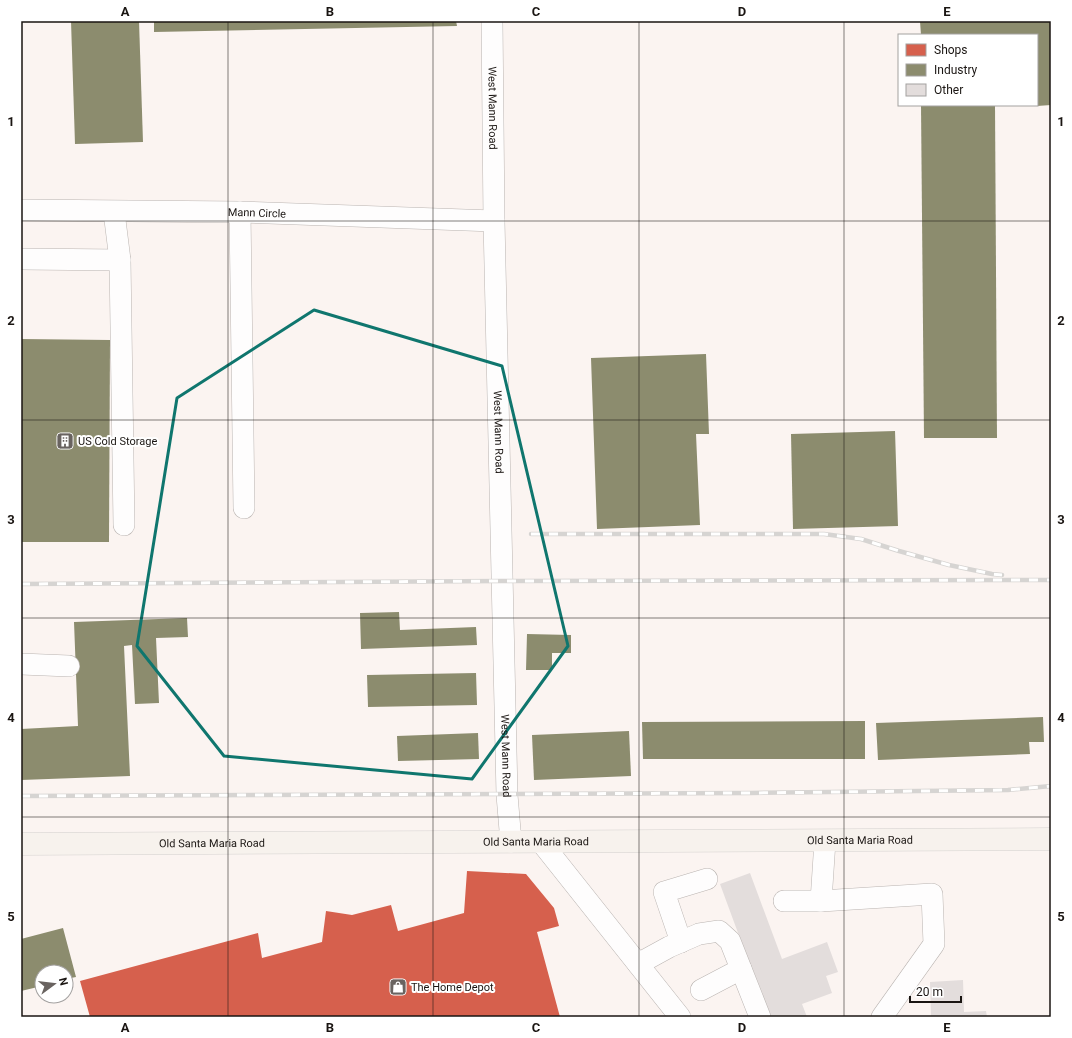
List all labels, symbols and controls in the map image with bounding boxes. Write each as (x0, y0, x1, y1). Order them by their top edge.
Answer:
text: A (121, 4, 130, 19)
text: B (326, 4, 334, 19)
text: C (532, 4, 541, 19)
text: D (738, 4, 746, 19)
text: E (943, 4, 951, 19)
legend (898, 34, 1038, 106)
text: Shops (934, 43, 968, 57)
text: Industry (934, 63, 978, 77)
street label: West Mann Road (485, 66, 499, 150)
text: Other (934, 83, 963, 97)
text: 1 (7, 114, 15, 129)
text: 1 (1057, 114, 1065, 129)
street label: Mann Circle (228, 206, 286, 221)
text: 2 (7, 313, 15, 328)
text: 2 (1057, 313, 1065, 328)
street label: West Mann Road (491, 390, 506, 474)
building icon: US Cold Storage (55, 431, 75, 451)
place label: US Cold Storage (78, 435, 157, 448)
text: 3 (7, 512, 15, 527)
text: 3 (1057, 512, 1065, 527)
text: 4 (7, 710, 15, 725)
text: 4 (1057, 710, 1065, 725)
street label: West Mann Road (498, 714, 513, 798)
street label: Old Santa Maria Road (807, 834, 913, 847)
street label: Old Santa Maria Road (483, 835, 589, 849)
street label: Old Santa Maria Road (159, 837, 265, 850)
text: 5 (7, 909, 15, 924)
text: 5 (1057, 909, 1065, 924)
north arrow (34, 964, 74, 1004)
text: N (56, 976, 71, 987)
shop icon: The Home Depot (388, 977, 408, 997)
scale bar (910, 978, 961, 1004)
place label: The Home Depot (411, 981, 494, 994)
text: 20 m (916, 985, 943, 999)
text: A (121, 1020, 130, 1035)
text: B (326, 1020, 334, 1035)
text: C (532, 1020, 541, 1035)
text: D (738, 1020, 746, 1035)
text: E (943, 1020, 951, 1035)

